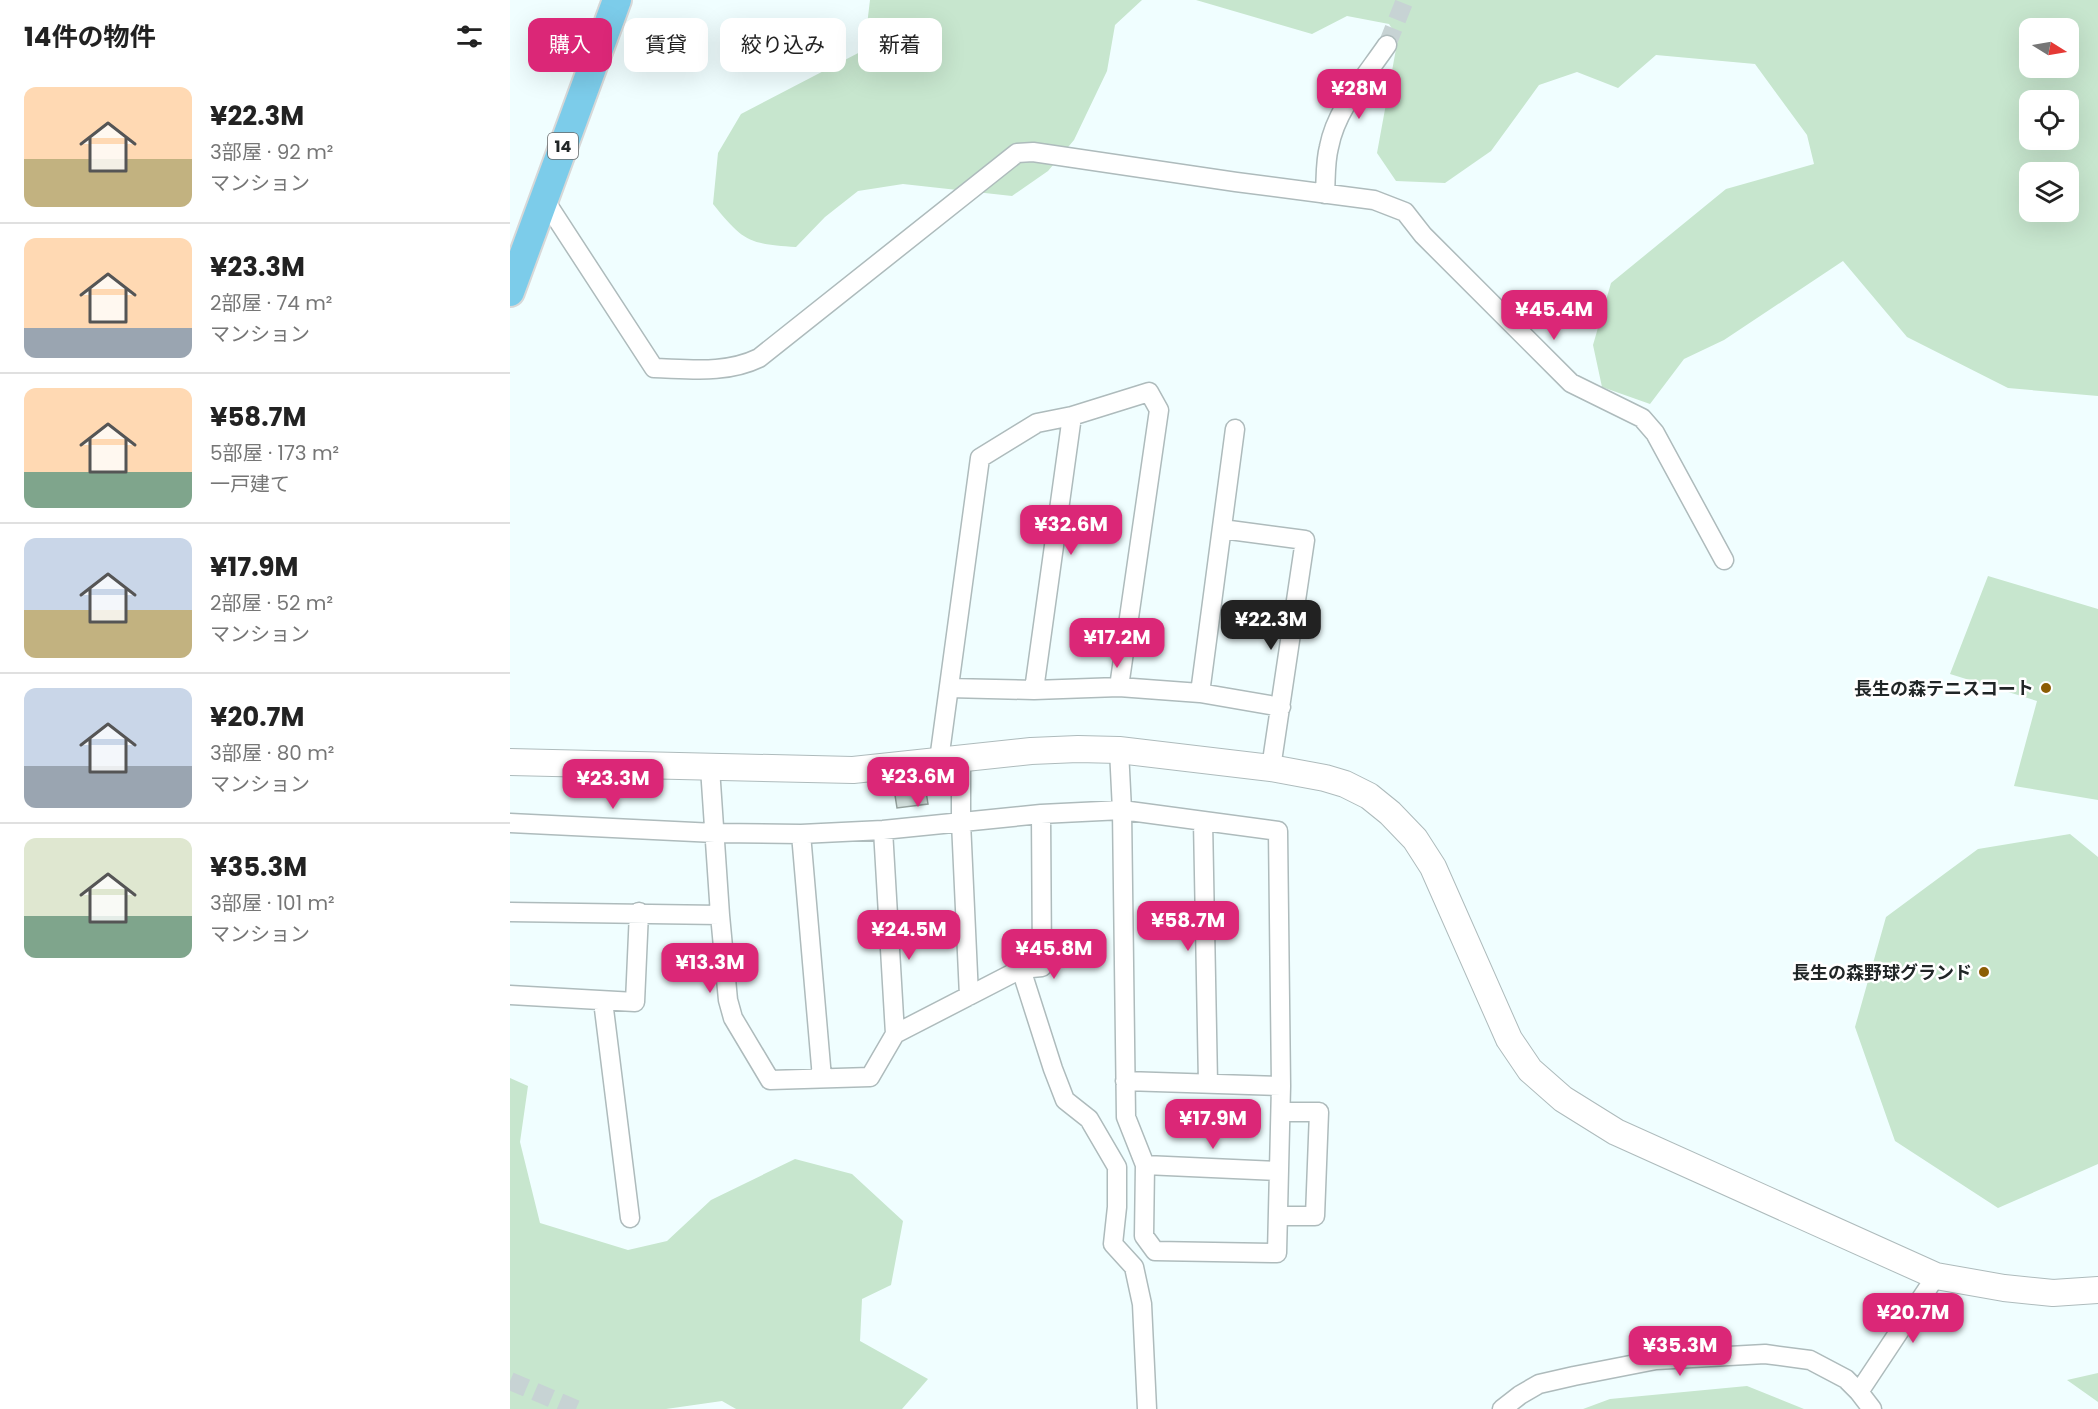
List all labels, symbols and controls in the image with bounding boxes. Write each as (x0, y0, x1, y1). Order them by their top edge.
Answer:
chip: 購入 (528, 18, 612, 72)
chip: 賃貸 (624, 18, 708, 72)
chip: 絞り込み (720, 18, 846, 72)
chip: 新着 (858, 18, 942, 72)
north arrow (2019, 18, 2079, 78)
map controls (2019, 18, 2079, 222)
text: 14件の物件 (24, 19, 155, 55)
icon: filters (453, 20, 486, 53)
pin: ¥28M (1323, 69, 1395, 120)
text: ¥28M (1331, 74, 1387, 102)
button: locate (2019, 90, 2079, 150)
text: ¥22.3M (210, 98, 304, 134)
icon: home (72, 111, 144, 183)
road number: 14 (548, 133, 578, 159)
text: 3部屋 · 92 m² (210, 138, 333, 166)
button: layers (2019, 162, 2079, 222)
text: マンション (210, 169, 310, 197)
text: ¥23.3M (210, 249, 305, 285)
icon: home (72, 262, 144, 334)
text: 2部屋 · 74 m² (210, 289, 332, 317)
pin: ¥45.4M (1505, 290, 1603, 341)
text: ¥45.4M (1515, 295, 1593, 323)
text: マンション (210, 320, 310, 348)
text: ¥58.7M (210, 399, 306, 435)
icon: home (72, 412, 144, 484)
text: 5部屋 · 173 m² (210, 439, 339, 467)
text: 一戸建て (210, 470, 290, 498)
pin: ¥32.6M (1022, 505, 1120, 556)
text: ¥32.6M (1034, 510, 1108, 538)
text: ¥17.9M (210, 549, 298, 585)
icon: home (72, 562, 144, 634)
text: 2部屋 · 52 m² (210, 589, 333, 617)
pin: ¥22.3M (1222, 600, 1320, 651)
text: ¥22.3M (1235, 605, 1307, 633)
pin: ¥17.2M (1068, 618, 1166, 669)
text: マンション (210, 620, 310, 648)
text: ¥17.2M (1083, 623, 1151, 651)
place label: 長生の森テニスコート (1854, 676, 2034, 701)
marker: 長生の森テニスコート (2039, 681, 2053, 695)
text: ¥20.7M (210, 699, 304, 735)
icon: home (72, 712, 144, 784)
text: 3部屋 · 80 m² (210, 739, 334, 767)
pin: ¥23.6M (869, 757, 967, 808)
pin: ¥23.3M (564, 759, 662, 810)
text: ¥23.6M (881, 762, 955, 790)
text: ¥23.3M (576, 764, 650, 792)
text: マンション (210, 770, 310, 798)
text: ¥35.3M (210, 849, 307, 885)
icon: home (72, 862, 144, 934)
text: 3部屋 · 101 m² (210, 889, 335, 917)
pin: ¥58.7M (1139, 901, 1237, 952)
text: ¥58.7M (1151, 906, 1225, 934)
pin: ¥24.5M (860, 910, 958, 961)
text: ¥24.5M (871, 915, 947, 943)
text: マンション (210, 920, 310, 948)
pin: ¥45.8M (1005, 929, 1103, 980)
text: ¥45.8M (1016, 934, 1092, 962)
pin: ¥13.3M (661, 943, 759, 994)
text: ¥13.3M (675, 948, 745, 976)
place label: 長生の森野球グランド (1792, 960, 1972, 985)
marker: 長生の森野球グランド (1977, 965, 1991, 979)
pin: ¥17.9M (1164, 1099, 1262, 1150)
text: ¥17.9M (1179, 1104, 1247, 1132)
pin: ¥20.7M (1864, 1293, 1962, 1344)
text: ¥20.7M (1877, 1298, 1949, 1326)
pin: ¥35.3M (1631, 1326, 1729, 1377)
text: ¥35.3M (1643, 1331, 1717, 1359)

